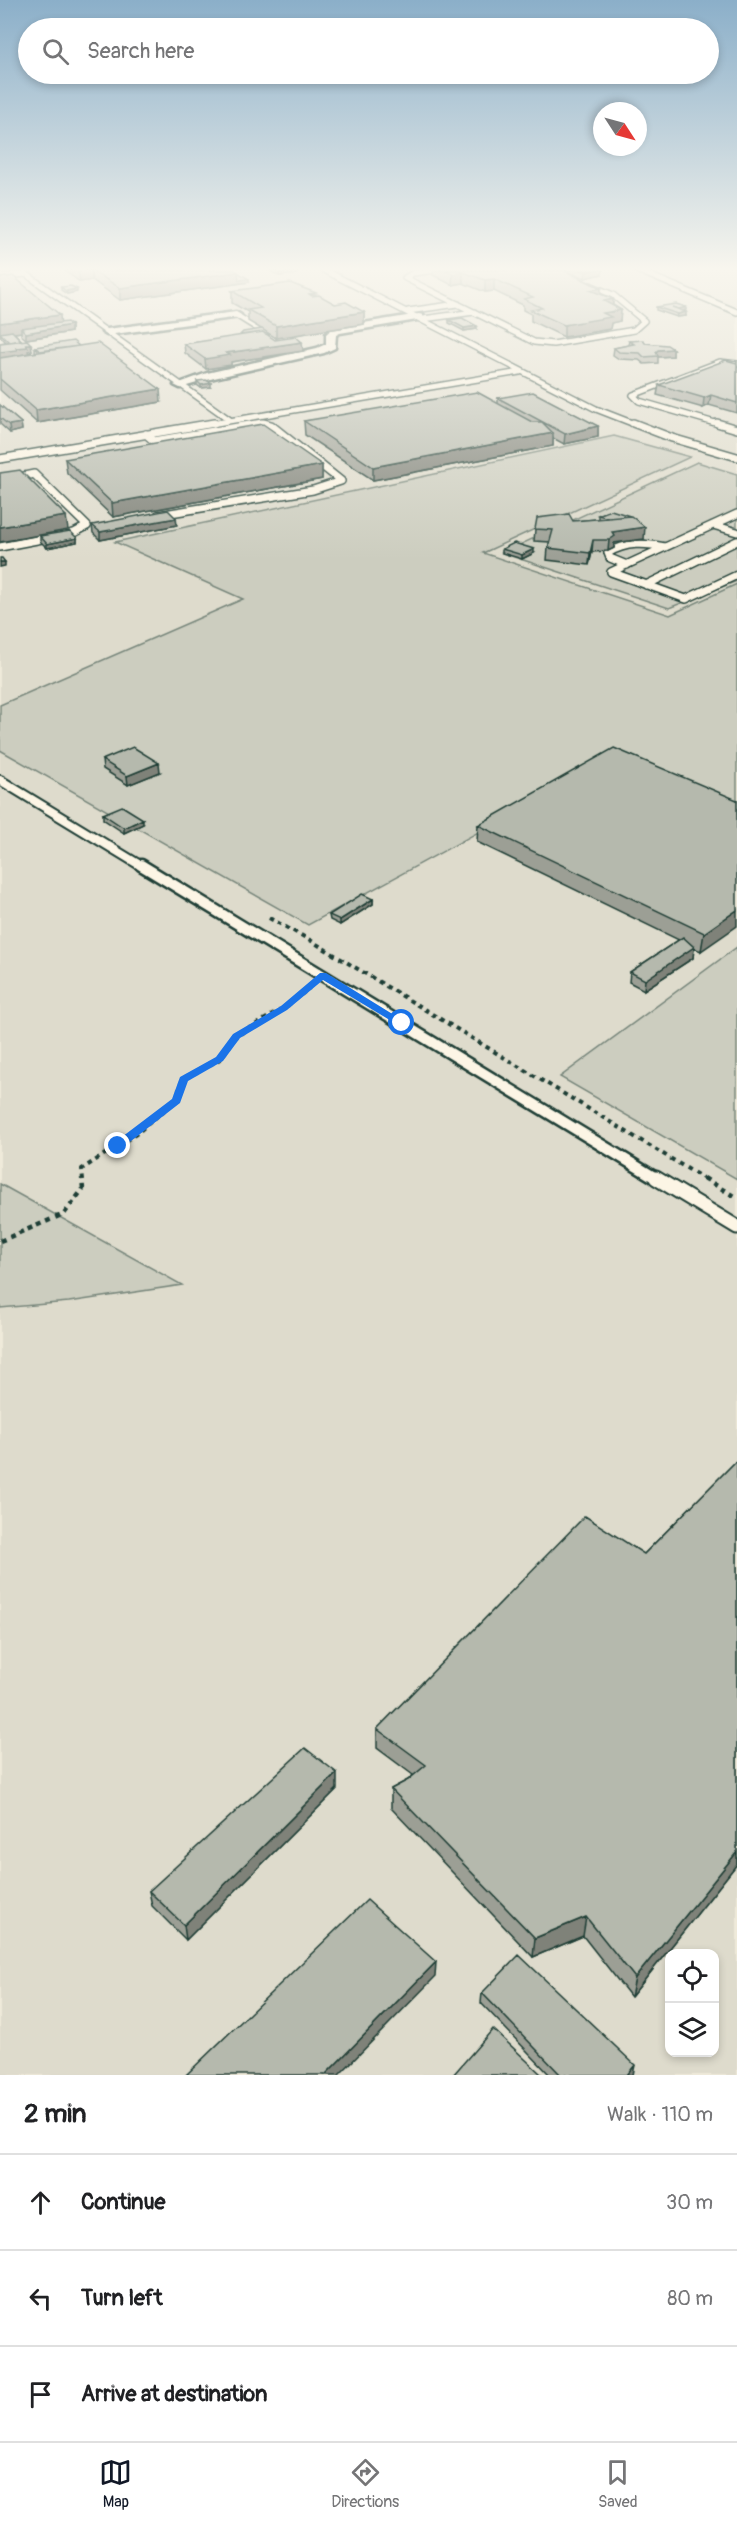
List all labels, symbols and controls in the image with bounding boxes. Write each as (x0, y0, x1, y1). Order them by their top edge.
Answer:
search box (18, 18, 719, 84)
icon: search (39, 35, 72, 68)
text: Search here (87, 37, 194, 65)
north arrow (593, 102, 647, 156)
route start (388, 1009, 414, 1035)
route end (104, 1132, 130, 1158)
map controls (665, 1949, 719, 2057)
button: locate (665, 1949, 719, 2003)
button: layers (665, 2003, 719, 2057)
text: 2 min (24, 2098, 86, 2130)
text: Walk · 110 m (607, 2102, 713, 2127)
icon: ahead (24, 2186, 57, 2219)
text: Continue (81, 2188, 165, 2216)
text: 30 m (666, 2190, 713, 2215)
icon: left (24, 2282, 57, 2315)
text: Turn left (81, 2284, 163, 2312)
text: 80 m (667, 2286, 713, 2311)
icon: arrive (24, 2378, 57, 2411)
text: Arrive at destination (81, 2380, 267, 2408)
tab: Map (99, 2456, 132, 2512)
tab: Directions (331, 2456, 399, 2512)
tab: Saved (598, 2456, 638, 2512)

